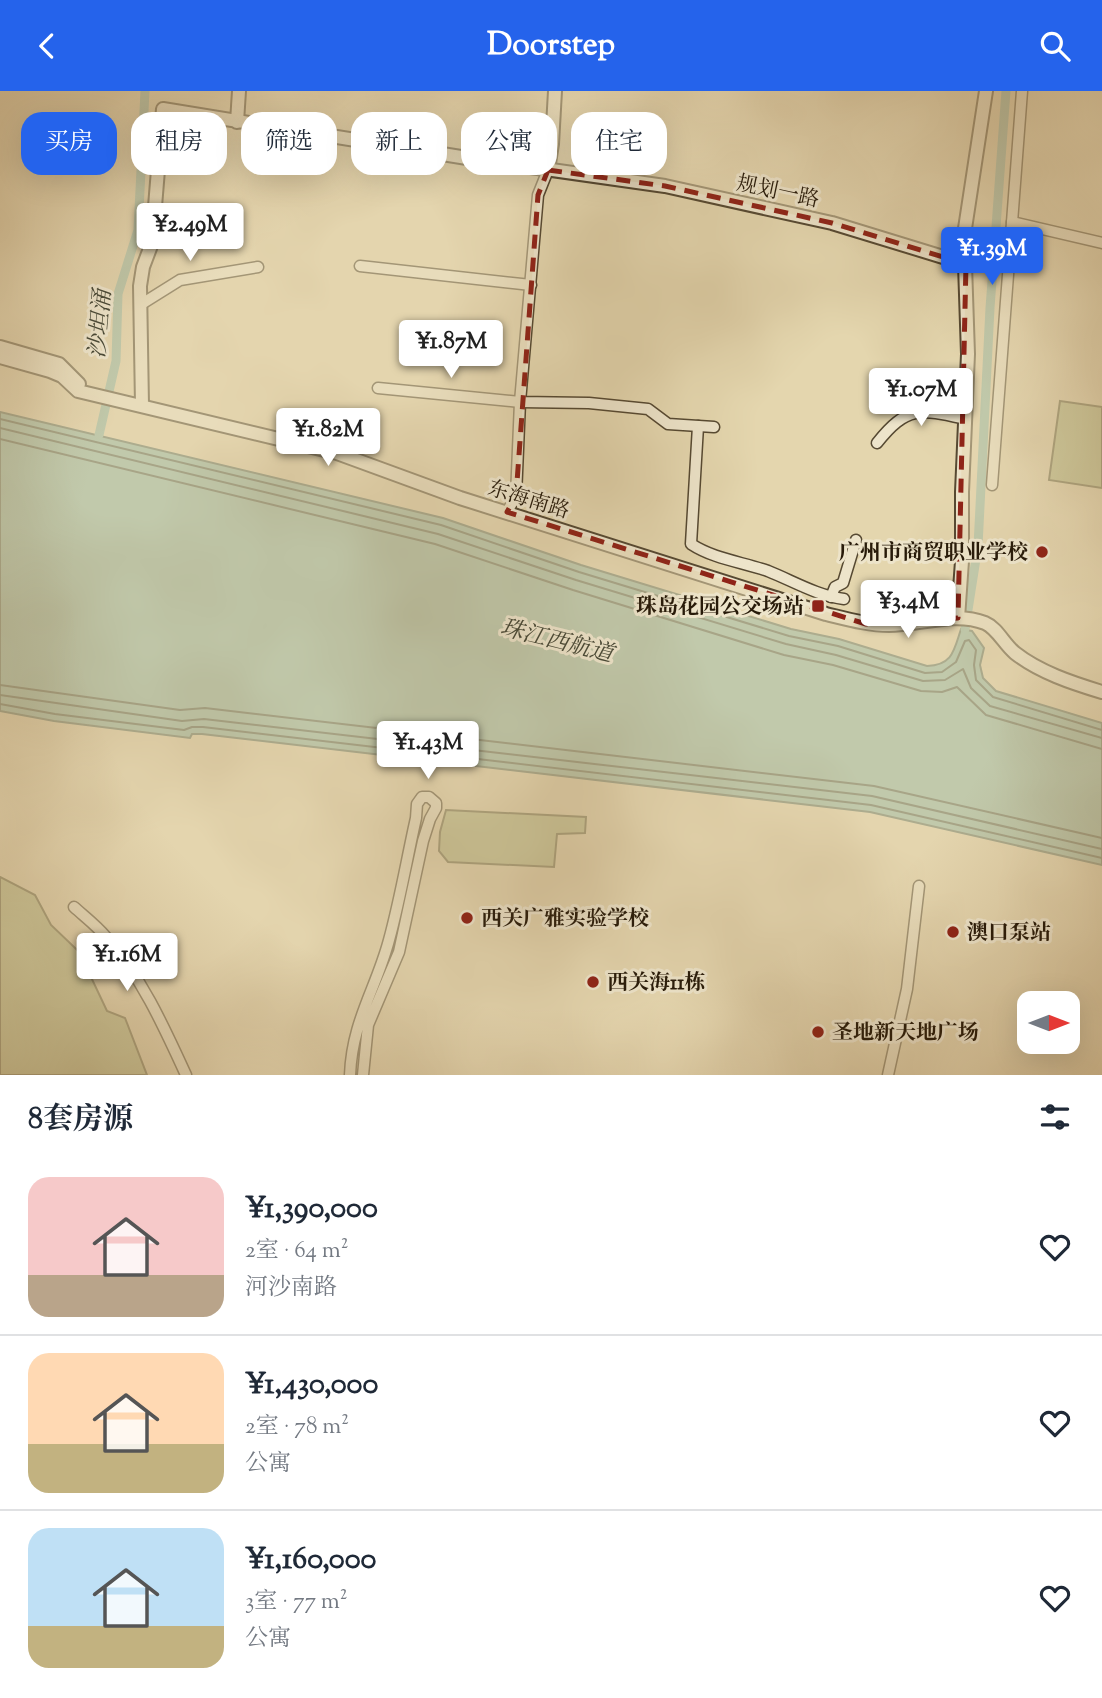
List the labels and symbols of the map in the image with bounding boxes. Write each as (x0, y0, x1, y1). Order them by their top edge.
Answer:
street label: 规划一路 (733, 170, 822, 216)
pin: ¥2.49M (133, 204, 247, 263)
pin: ¥1.39M (935, 227, 1049, 287)
water label: 沙坦涌 (82, 285, 121, 360)
pin: ¥1.87M (394, 321, 508, 380)
pin: ¥1.07M (864, 369, 978, 428)
pin: ¥1.82M (271, 409, 385, 468)
street label: 东海南路 (484, 474, 573, 528)
place label: 广州市商贸职业学校 (839, 539, 1028, 569)
marker: 广州市商贸职业学校 (1034, 544, 1050, 560)
pin: ¥3.4M (859, 581, 957, 640)
place label: 珠岛花园公交场站 (636, 593, 804, 623)
marker: 珠岛花园公交场站 (810, 598, 826, 614)
water label: 珠江西航道 (497, 613, 619, 673)
pin: ¥1.43M (371, 721, 485, 781)
place label: 西关广雅实验学校 (481, 905, 649, 935)
marker: 西关广雅实验学校 (459, 910, 475, 926)
place label: 澳口泵站 (967, 919, 1051, 949)
marker: 澳口泵站 (945, 924, 961, 940)
pin: ¥1.16M (70, 933, 184, 993)
place label: 西关海11栋 (607, 969, 705, 999)
marker: 西关海11栋 (585, 974, 601, 990)
north arrow (1017, 991, 1080, 1053)
place label: 圣地新天地广场 (832, 1019, 979, 1049)
marker: 圣地新天地广场 (810, 1024, 826, 1040)

